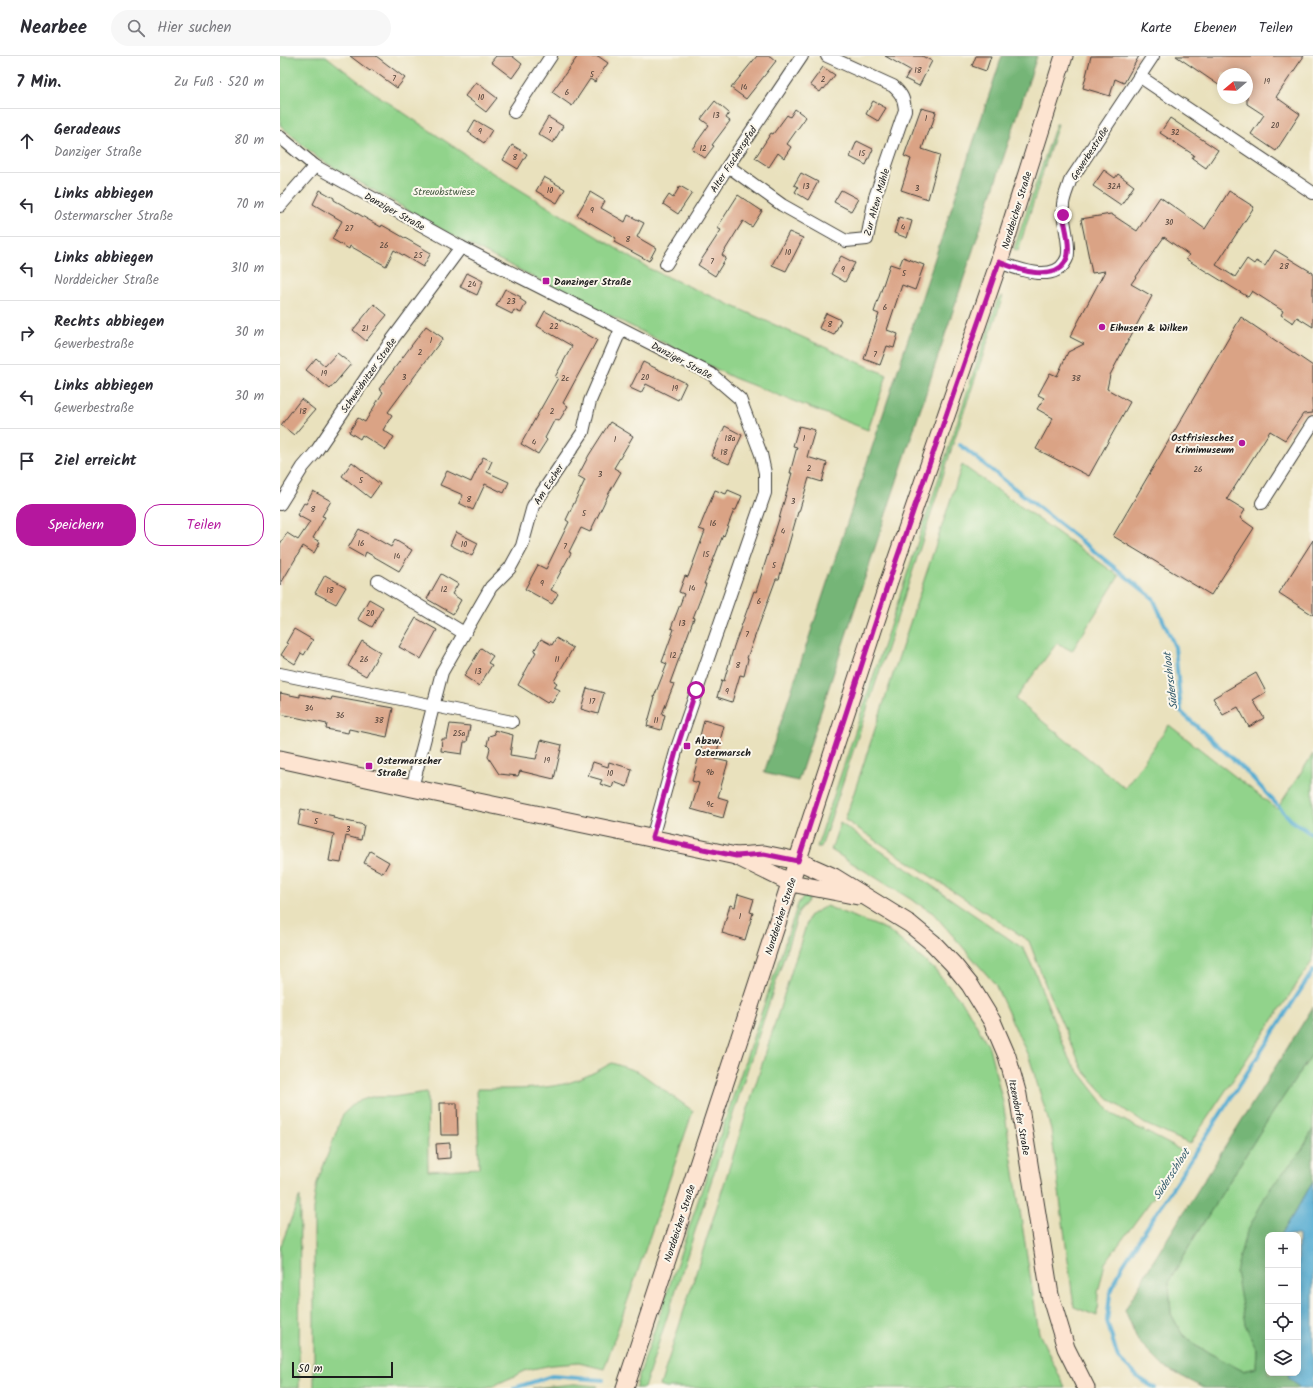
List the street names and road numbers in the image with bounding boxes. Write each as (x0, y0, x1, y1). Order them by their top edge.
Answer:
street label: Alter Fischerspfad (706, 122, 762, 196)
street label: Gewerbestraße (1066, 123, 1114, 184)
street label: Zur Alten Mühle (860, 166, 894, 238)
street label: Norddeicher Straße (998, 169, 1037, 251)
street label: Danziger Straße (361, 189, 428, 235)
street label: Schweidnitzer Straße (337, 334, 401, 417)
street label: Danziger Straße (648, 338, 715, 384)
street label: Am Escher (530, 460, 568, 508)
street label: Norddeicher Straße (761, 875, 801, 957)
street label: Itzendorfer Straße (1004, 1078, 1034, 1157)
street label: Norddeicher Straße (660, 1182, 700, 1264)

